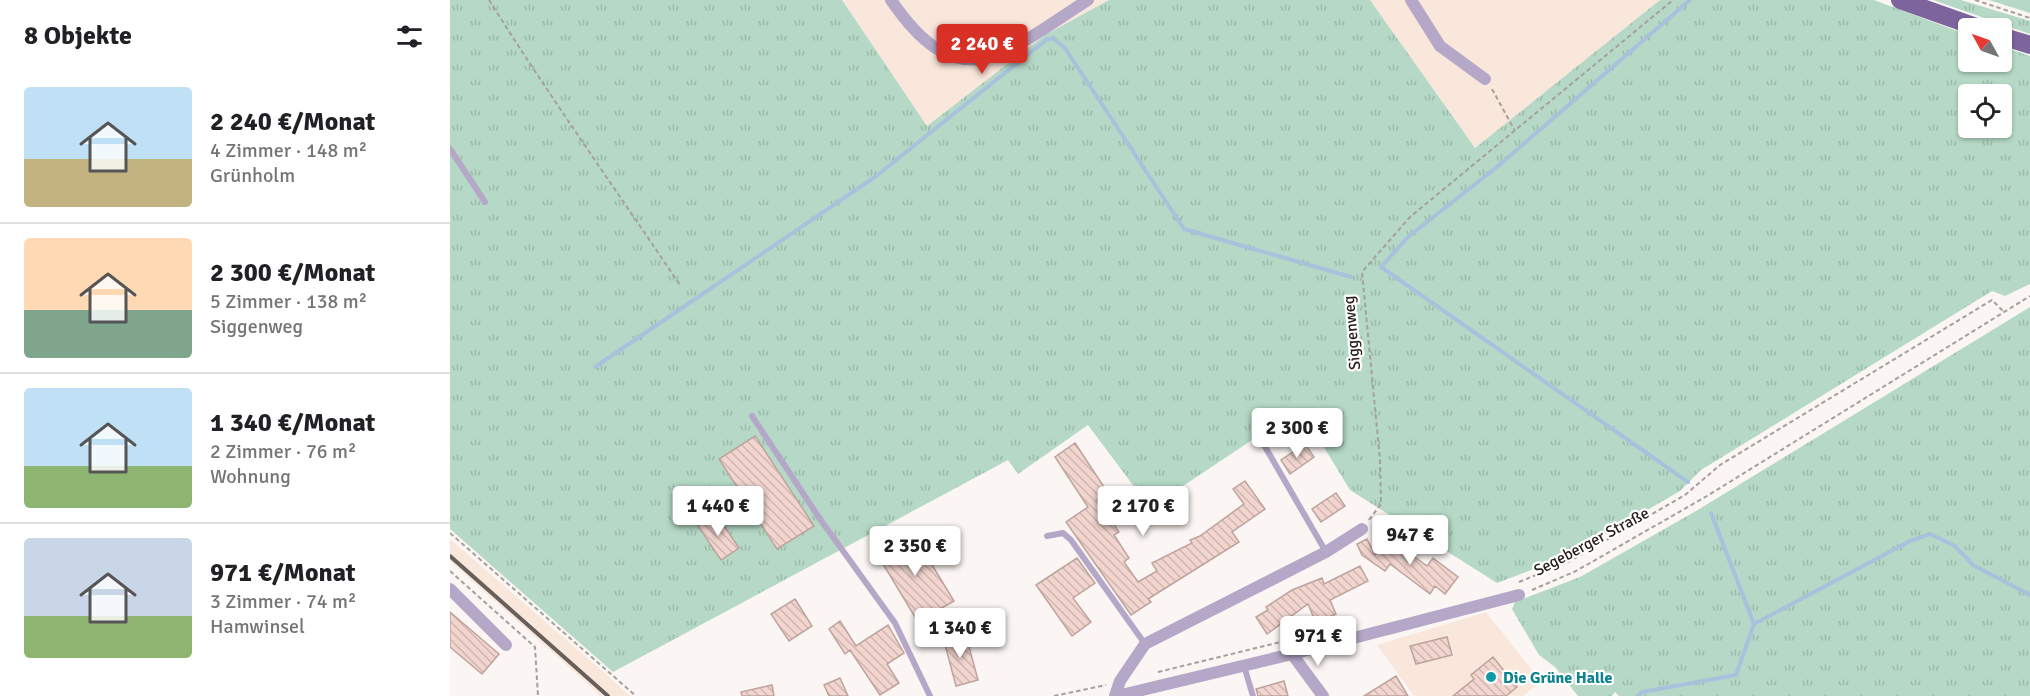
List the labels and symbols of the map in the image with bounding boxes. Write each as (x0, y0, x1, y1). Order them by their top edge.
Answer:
north arrow (1958, 18, 2012, 72)
pin: 2 240 € (927, 24, 1037, 75)
street label: Siggenweg (1339, 295, 1365, 371)
pin: 2 300 € (1242, 408, 1352, 459)
pin: 1 440 € (663, 486, 773, 537)
pin: 2 170 € (1088, 486, 1198, 537)
street label: Segeberger Straße (1530, 503, 1653, 581)
pin: 947 € (1368, 515, 1452, 566)
pin: 2 350 € (860, 526, 970, 577)
pin: 1 340 € (905, 608, 1015, 659)
pin: 971 € (1276, 616, 1360, 667)
place label: Die Grüne Halle (1503, 668, 1613, 688)
marker: Die Grüne Halle (1484, 670, 1498, 684)

